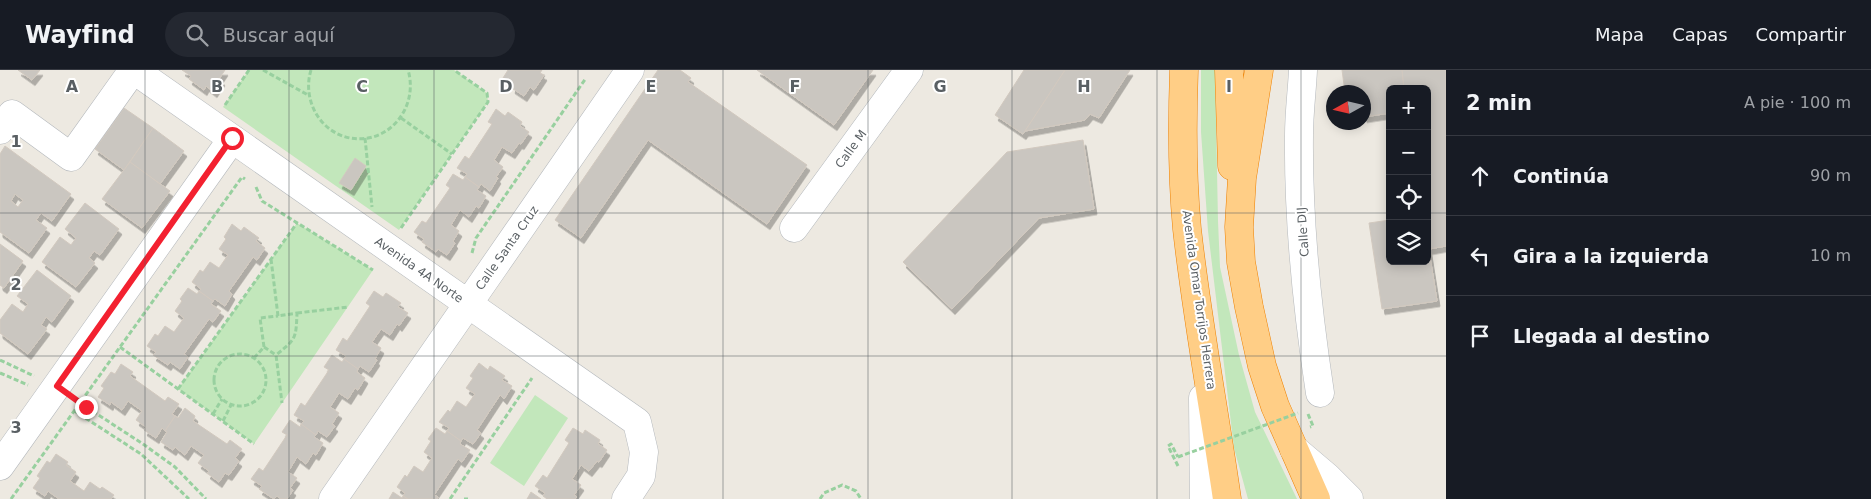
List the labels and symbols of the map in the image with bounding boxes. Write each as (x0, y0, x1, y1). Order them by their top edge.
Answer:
text: A (66, 77, 79, 96)
text: B (211, 77, 223, 96)
text: C (356, 77, 368, 96)
text: D (499, 77, 513, 96)
text: E (646, 77, 656, 96)
text: F (790, 77, 800, 96)
text: G (933, 77, 947, 96)
text: H (1077, 77, 1091, 96)
text: I (1226, 77, 1232, 96)
north arrow (1326, 85, 1371, 130)
route start (221, 127, 244, 150)
street label: Calle M (832, 127, 870, 171)
text: 1 (10, 132, 22, 151)
street label: Calle Santa Cruz (473, 203, 541, 293)
street label: Calle DIJ (1294, 207, 1312, 257)
street label: Avenida Omar Torrijos Herrera (1179, 210, 1219, 390)
street label: Avenida 4A Norte (372, 234, 466, 306)
text: 2 (10, 275, 22, 294)
route end (75, 396, 98, 419)
text: 3 (10, 418, 22, 437)

